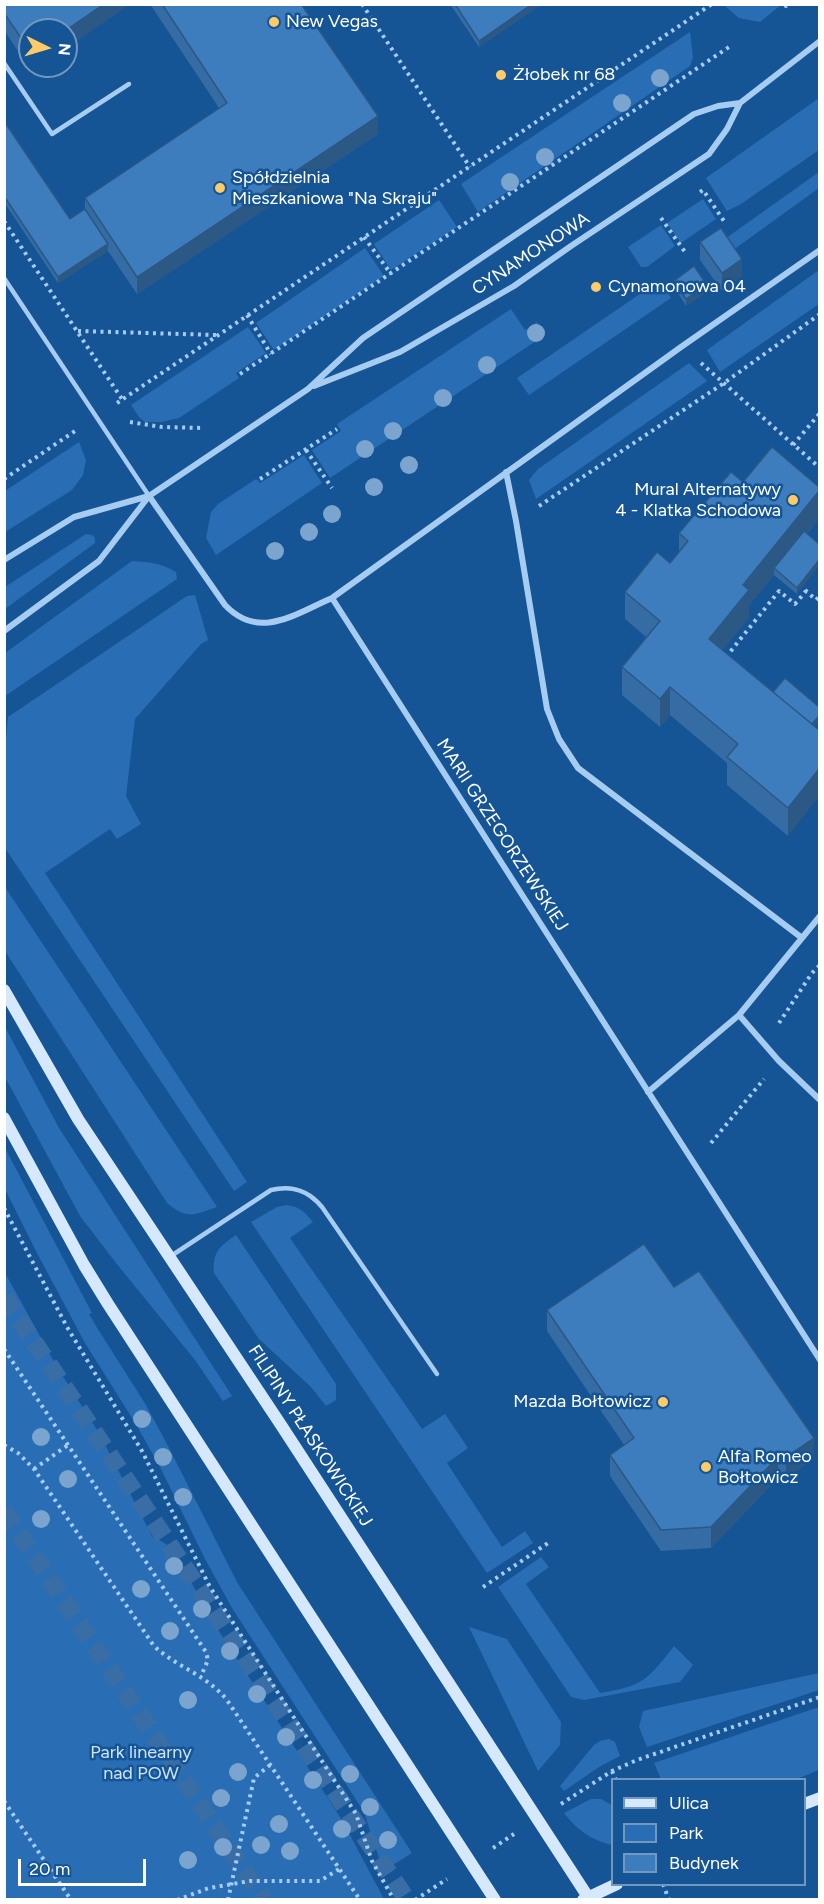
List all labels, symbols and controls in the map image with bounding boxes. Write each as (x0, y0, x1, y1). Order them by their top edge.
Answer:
place label: New Vegas (286, 11, 378, 33)
marker: New Vegas (267, 15, 281, 29)
north arrow (18, 18, 78, 78)
text: N (54, 42, 74, 56)
place label: Żłobek nr 68 (513, 64, 615, 86)
marker: Żłobek nr 68 (494, 68, 508, 82)
place label: Spółdzielnia Mieszkaniowa "Na Skraju" (232, 167, 437, 210)
marker: Spółdzielnia Mieszkaniowa "Na Skraju" (213, 181, 227, 195)
street label: CYNAMONOWA (468, 208, 594, 300)
place label: Cynamonowa 04 (608, 276, 746, 298)
marker: Cynamonowa 04 (589, 280, 603, 294)
place label: Mural Alternatywy 4 - Klatka Schodowa (615, 479, 781, 522)
marker: Mural Alternatywy 4 - Klatka Schodowa (786, 493, 800, 507)
street label: MARII GRZEGORZEWSKIEJ (432, 735, 572, 935)
street label: FILIPINY PŁASKOWICKIEJ (243, 1341, 377, 1531)
place label: Mazda Bołtowicz (513, 1391, 651, 1413)
marker: Mazda Bołtowicz (656, 1395, 670, 1409)
place label: Alfa Romeo Bołtowicz (718, 1446, 812, 1488)
marker: Alfa Romeo Bołtowicz (699, 1460, 713, 1474)
park label: Park linearny nad POW (90, 1742, 192, 1784)
legend (611, 1778, 806, 1886)
text: Ulica (669, 1792, 709, 1814)
text: Park (669, 1822, 703, 1844)
scale bar (21, 1847, 148, 1885)
text: Budynek (669, 1852, 739, 1874)
text: 20 m (29, 1858, 70, 1880)

